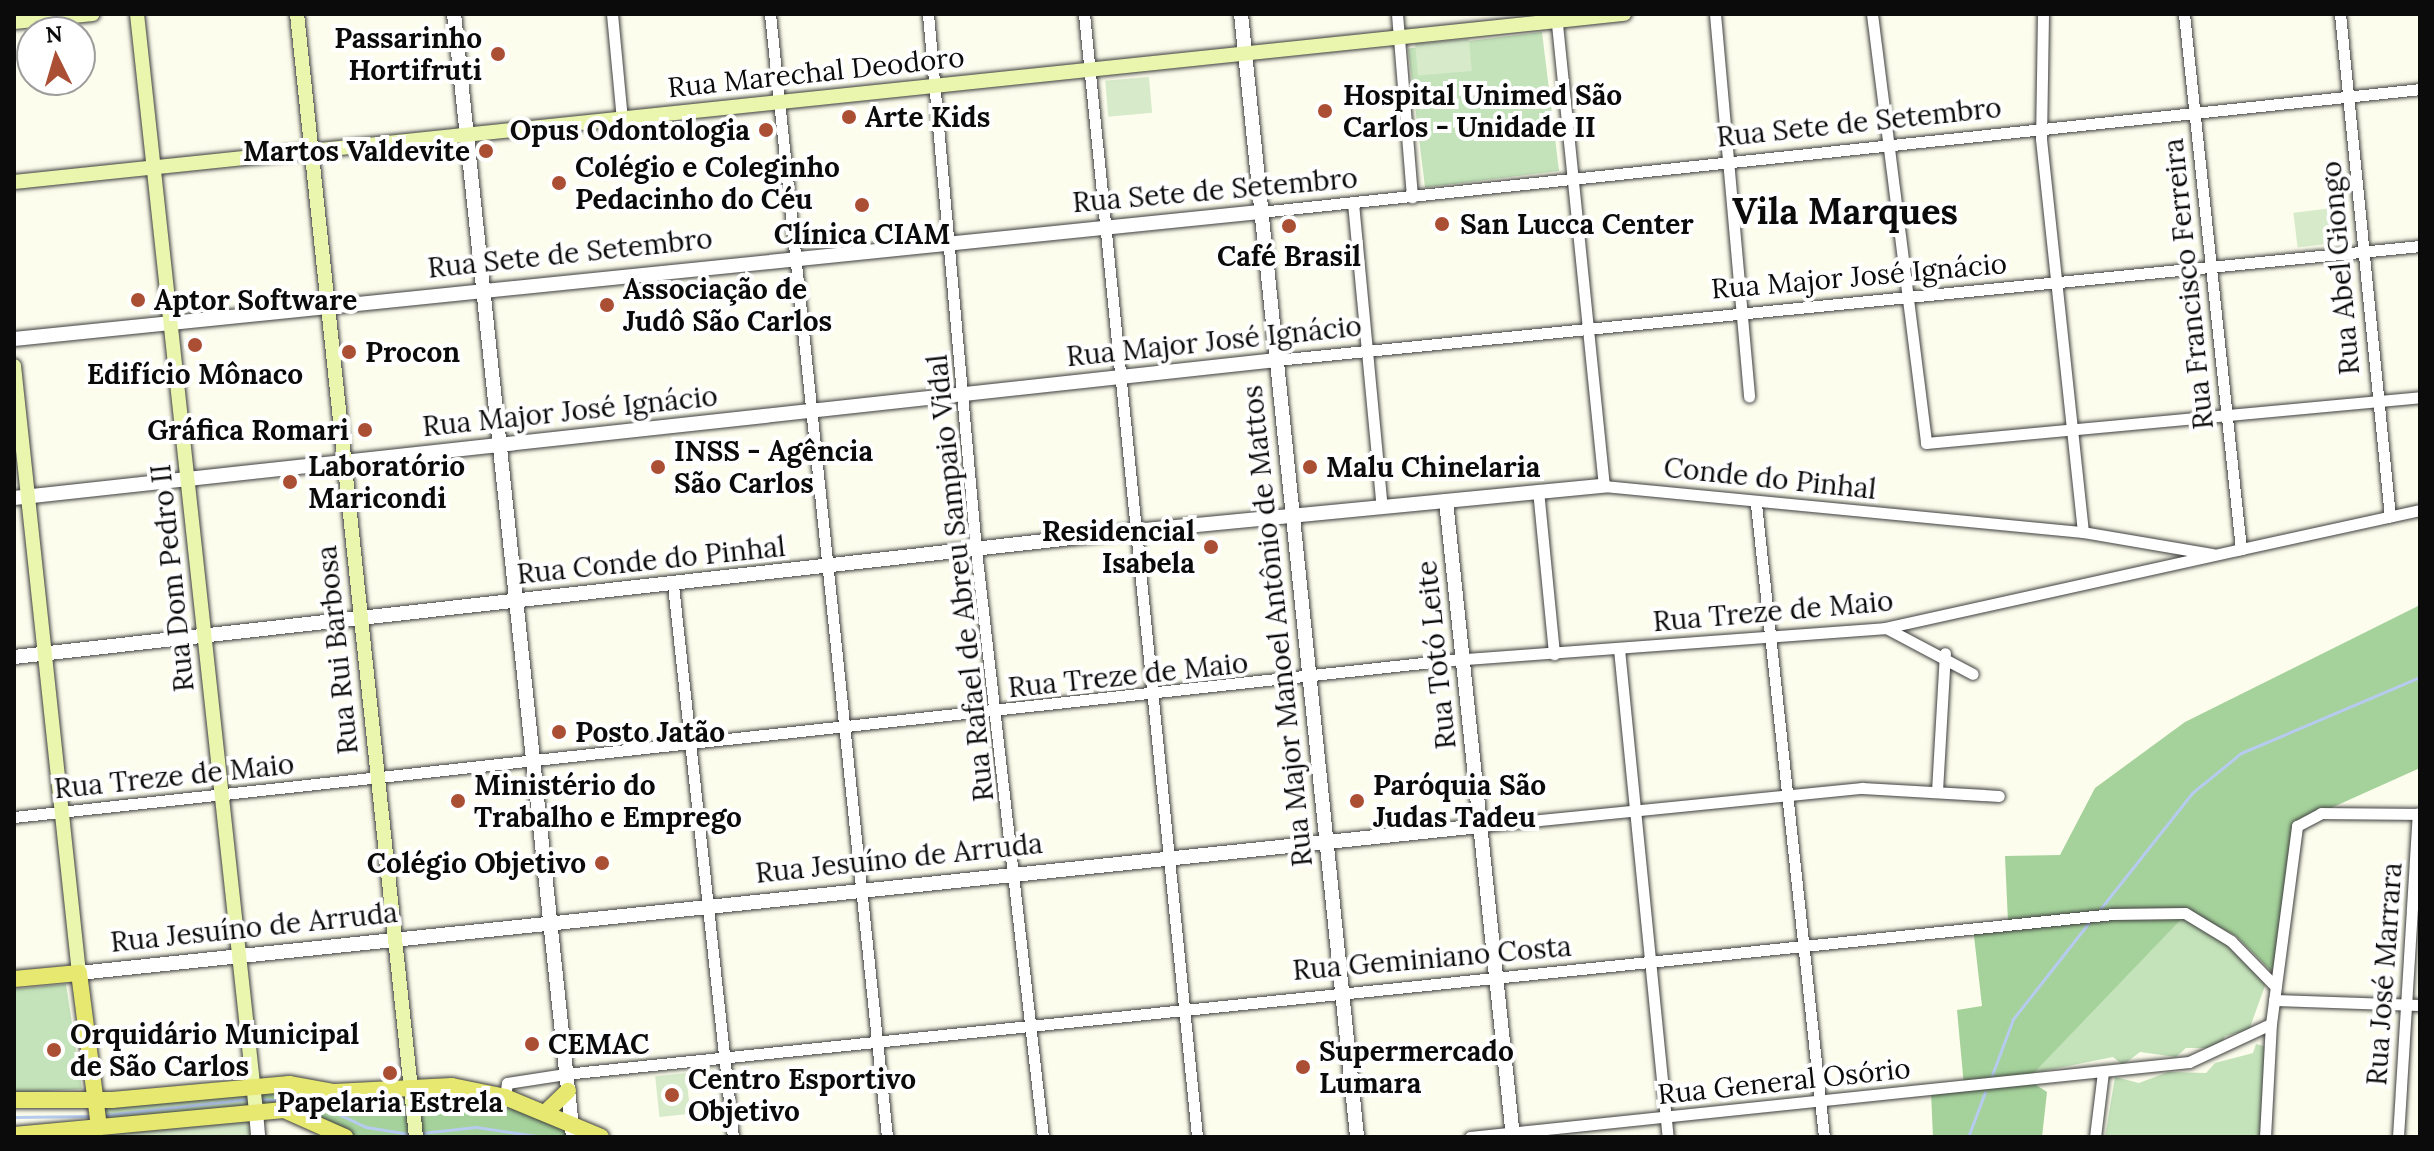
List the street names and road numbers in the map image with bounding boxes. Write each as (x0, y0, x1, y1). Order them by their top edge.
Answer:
street label: Rua Marechal Deodoro (666, 40, 966, 104)
street label: Rua Sete de Setembro (1715, 90, 2003, 154)
street label: Rua Francisco Ferreira (2156, 137, 2220, 431)
street label: Rua Abel Giongo (2314, 160, 2366, 376)
street label: Rua Sete de Setembro (1071, 161, 1359, 219)
street label: Rua Sete de Setembro (426, 221, 714, 285)
street label: Rua Major José Ignácio (1710, 246, 2008, 306)
street label: Rua Major José Ignácio (1065, 309, 1363, 373)
street label: Rua Rafael de Abreu Sampaio Vidal (920, 353, 1000, 803)
street label: Rua Major José Ignácio (421, 379, 719, 443)
street label: Rua Major Manoel Antônio de Mattos (1235, 384, 1319, 868)
street label: Conde do Pinhal (1662, 450, 1878, 506)
street label: Rua Dom Pedro II (143, 463, 201, 693)
street label: Rua Conde do Pinhal (515, 529, 787, 591)
street label: Rua Rui Barbosa (309, 544, 365, 756)
street label: Rua Totó Leite (1409, 559, 1463, 751)
street label: Rua Treze de Maio (1651, 584, 1895, 638)
street label: Rua Treze de Maio (1006, 646, 1250, 704)
street label: Rua Treze de Maio (52, 747, 296, 805)
street label: Rua Jesuíno de Arruda (754, 826, 1044, 890)
street label: Rua José Marrara (2359, 861, 2409, 1087)
street label: Rua Jesuíno de Arruda (109, 895, 399, 959)
street label: Rua Geminiano Costa (1291, 929, 1573, 987)
street label: Rua General Osório (1656, 1051, 1912, 1111)

